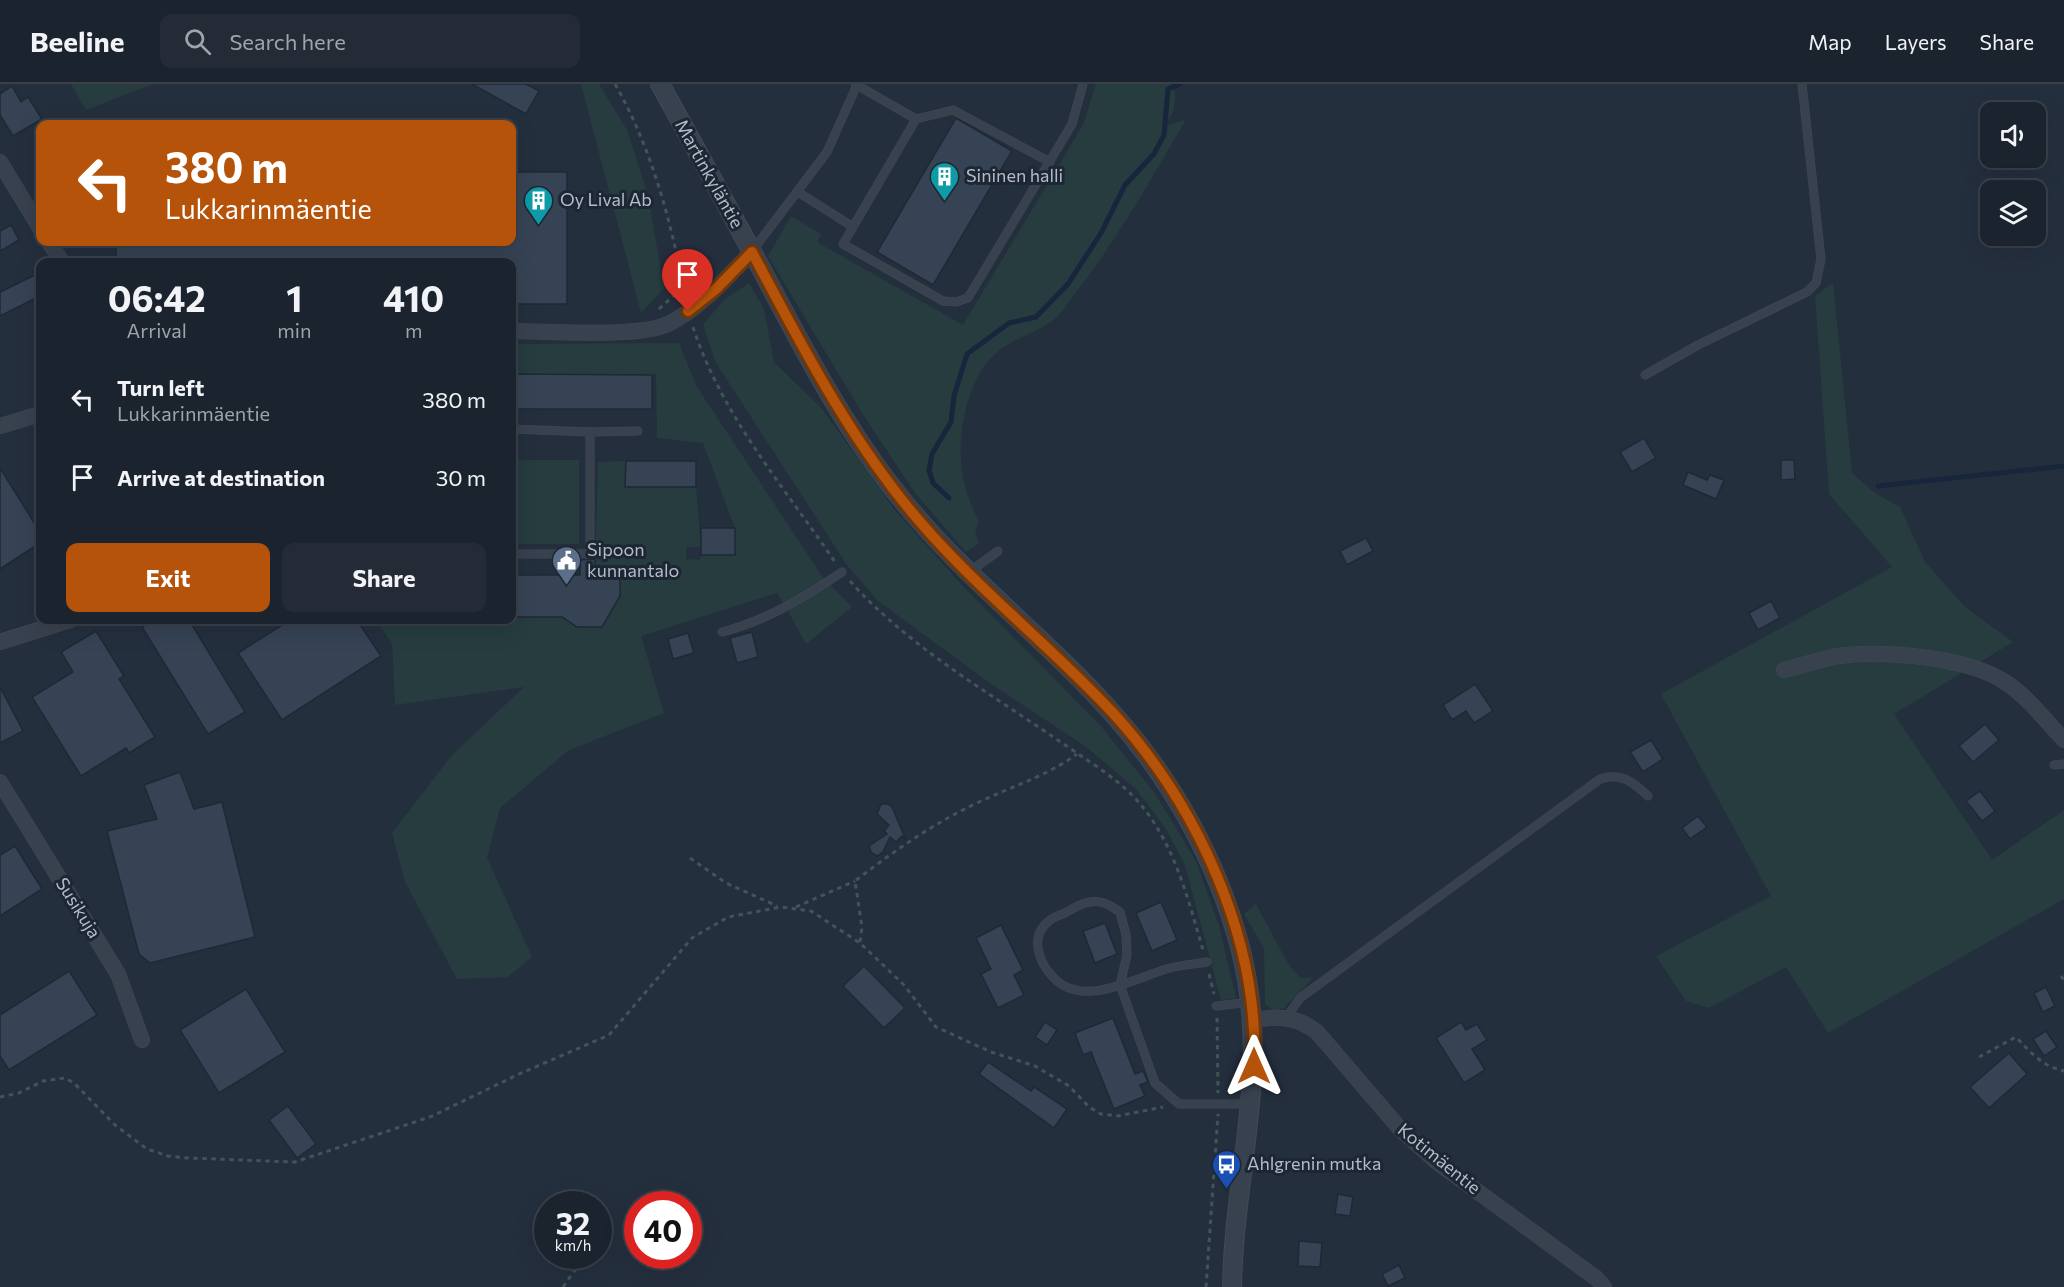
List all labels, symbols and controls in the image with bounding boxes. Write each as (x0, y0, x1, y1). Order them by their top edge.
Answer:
search box (160, 14, 580, 68)
text: Beeline (30, 24, 124, 58)
icon: search (181, 25, 214, 58)
text: Search here (229, 28, 346, 55)
text: Map (1808, 29, 1852, 54)
text: Layers (1885, 29, 1947, 54)
text: Share (1980, 29, 2034, 54)
map controls (1980, 102, 2046, 246)
button: sound (1980, 102, 2046, 168)
street label: Martinkyläntie (671, 115, 749, 232)
text: 380 m (165, 140, 288, 192)
icon: left (66, 144, 144, 222)
building icon: Sininen halli (929, 160, 961, 202)
place label: Sininen halli (966, 164, 1063, 186)
button: layers (1980, 180, 2046, 246)
building icon: Oy Lival Ab (523, 184, 555, 226)
place label: Oy Lival Ab (560, 188, 652, 210)
text: Lukkarinmäentie (165, 192, 372, 225)
pin (662, 249, 713, 311)
icon: arrive (671, 258, 704, 291)
text: 06:42 (108, 275, 206, 319)
text: 1 (286, 275, 303, 319)
text: 410 (383, 275, 444, 319)
text: Arrival (126, 318, 187, 342)
text: min (277, 318, 311, 342)
text: m (405, 318, 422, 342)
text: Turn left (117, 374, 204, 401)
icon: left (66, 383, 99, 416)
text: 380 m (422, 386, 486, 413)
text: Lukkarinmäentie (117, 401, 270, 425)
icon: arrive (66, 461, 99, 494)
text: Arrive at destination (117, 464, 325, 491)
text: 30 m (436, 464, 486, 491)
place label: Sipoon kunnantalo (587, 538, 679, 581)
button: Exit (66, 543, 270, 612)
button: Share (282, 543, 486, 612)
public building icon: Sipoon kunnantalo (550, 544, 582, 586)
street label: Susikuja (52, 873, 106, 942)
position arrow (1222, 1034, 1286, 1098)
street label: Kotimäentie (1394, 1118, 1486, 1198)
bus stop icon: Ahlgrenin mutka (1210, 1148, 1242, 1190)
place label: Ahlgrenin mutka (1247, 1152, 1381, 1174)
speed limit sign: 40 (624, 1191, 702, 1269)
text: 32 (556, 1204, 590, 1241)
text: km/h (555, 1236, 591, 1254)

